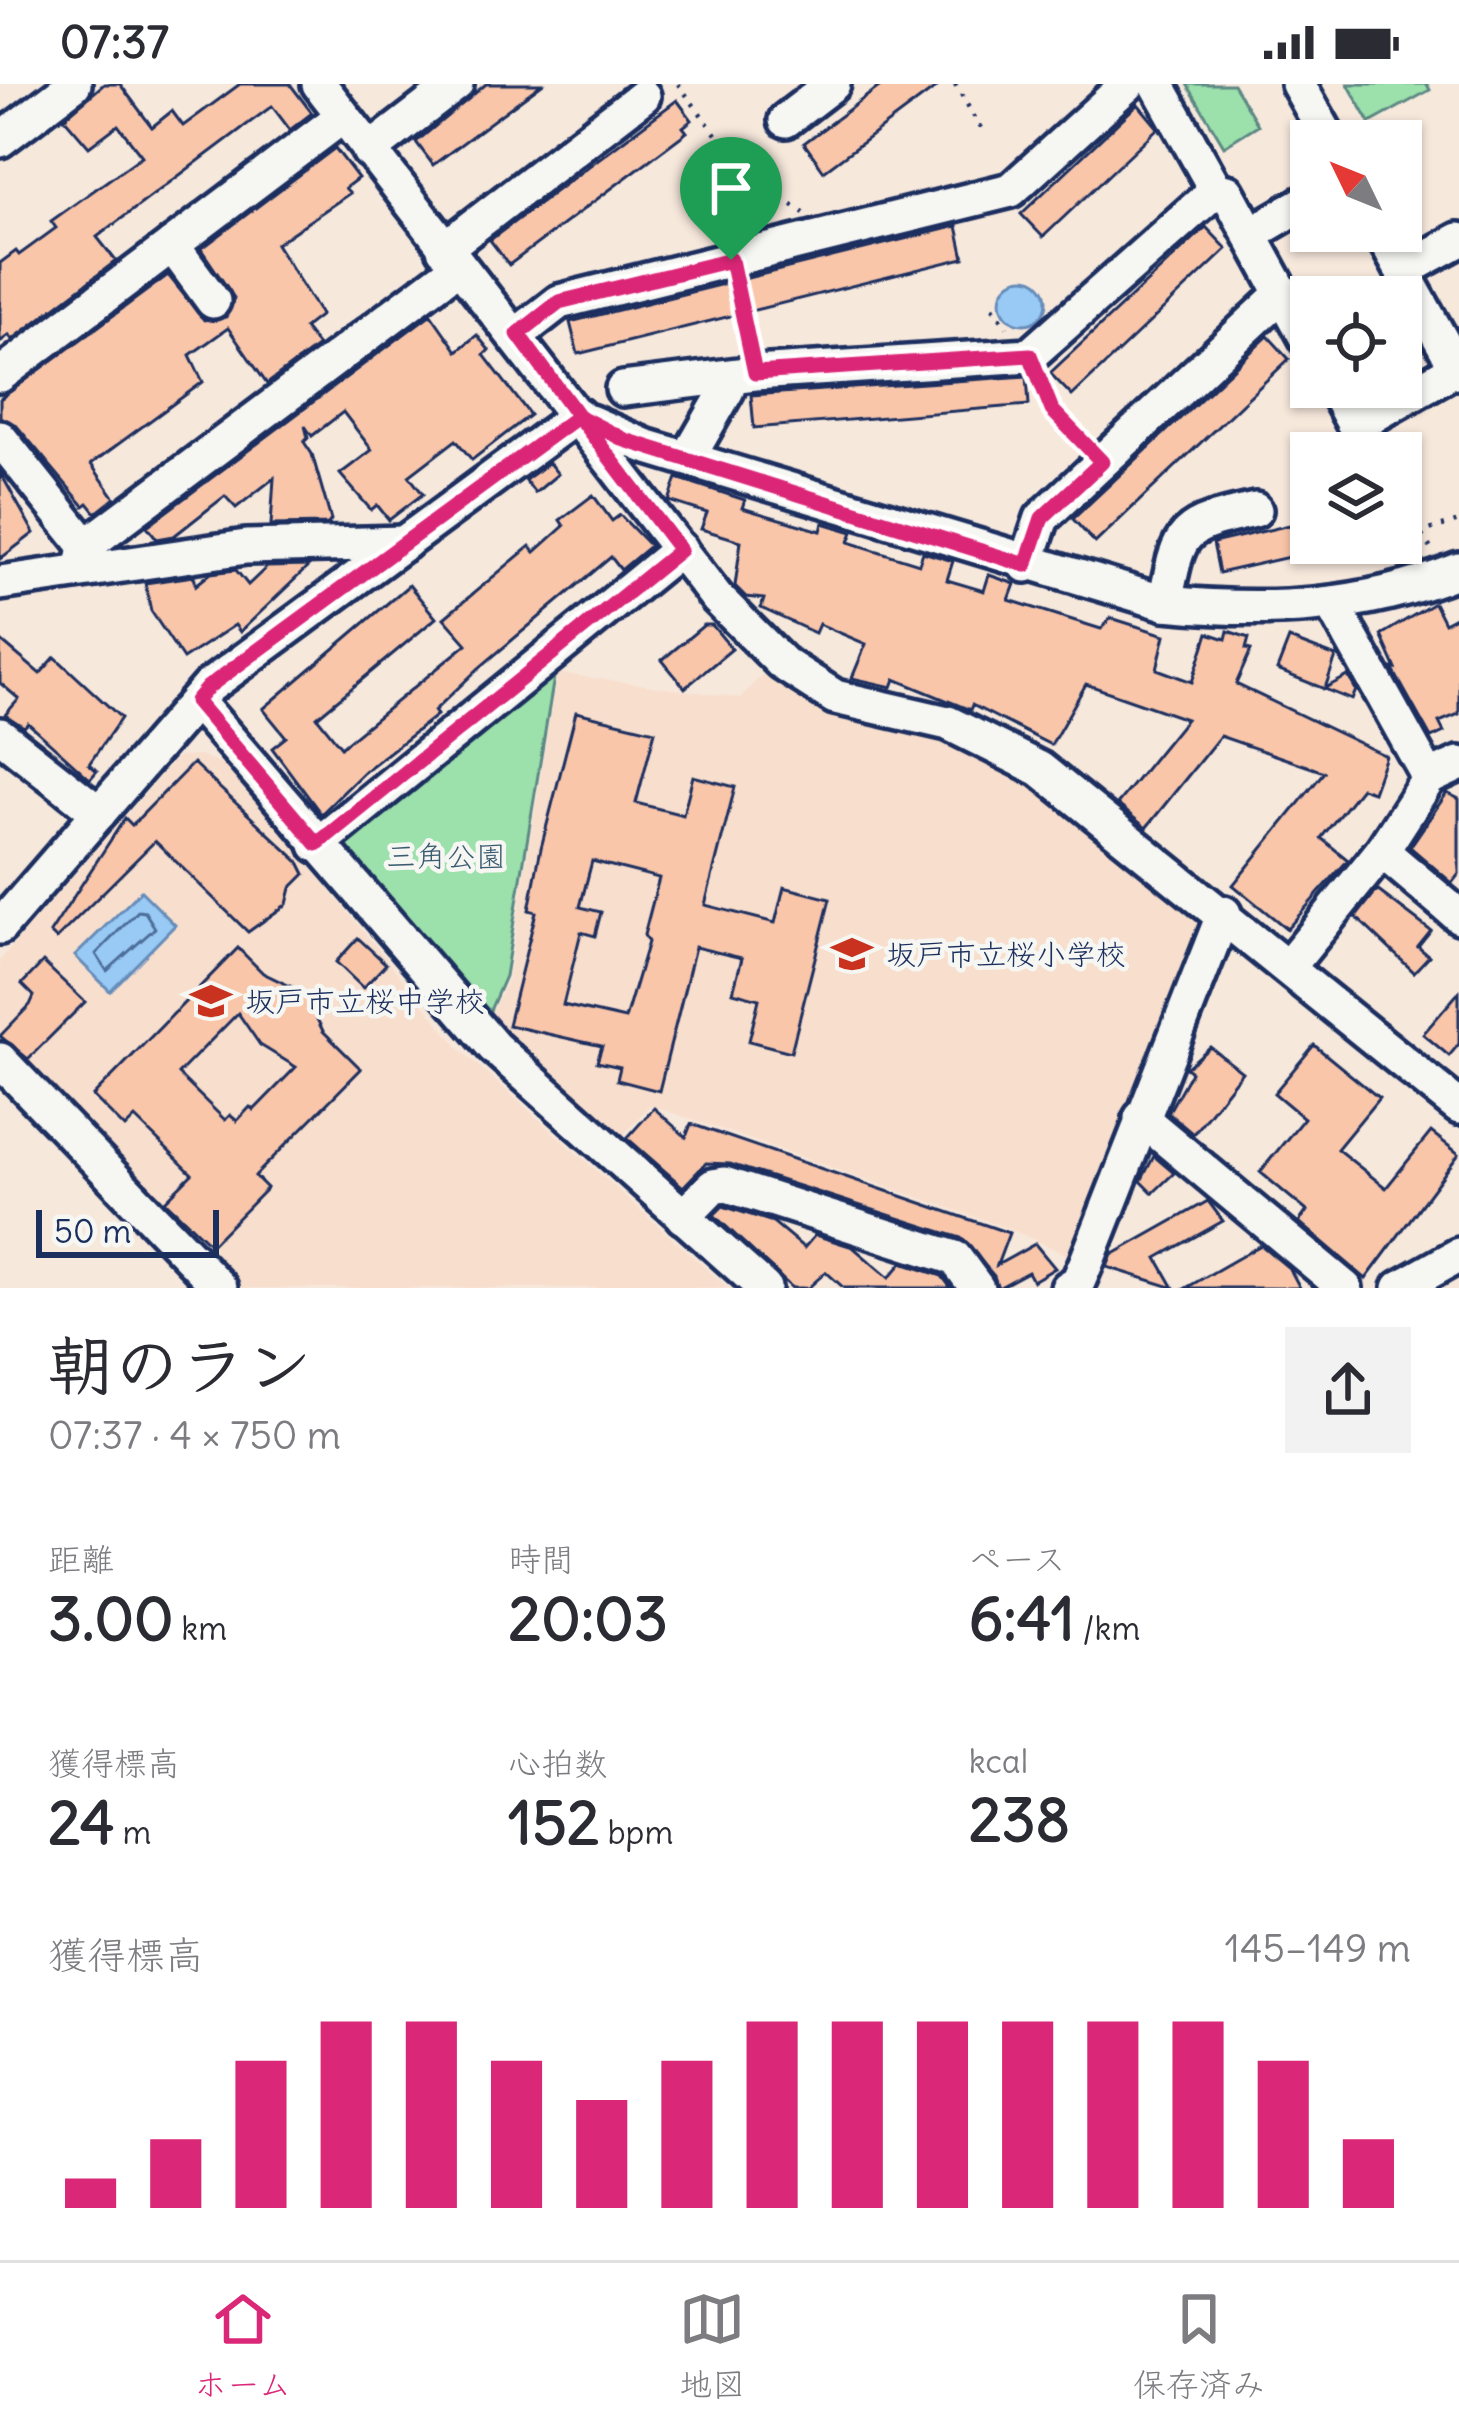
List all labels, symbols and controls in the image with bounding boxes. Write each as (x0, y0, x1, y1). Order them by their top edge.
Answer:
text: 07:37 (60, 14, 169, 70)
north arrow (1290, 120, 1422, 252)
map controls (1290, 120, 1422, 564)
pin (680, 137, 782, 260)
icon: arrive (698, 155, 764, 221)
button: locate (1290, 276, 1422, 408)
button: layers (1290, 432, 1422, 564)
park label: 三角公園 (386, 837, 506, 875)
school or university icon: 坂戸市立桜小学校 (829, 931, 875, 977)
place label: 坂戸市立桜小学校 (886, 935, 1126, 973)
school or university icon: 坂戸市立桜中学校 (188, 978, 234, 1024)
place label: 坂戸市立桜中学校 (245, 982, 485, 1020)
scale bar (36, 1204, 219, 1257)
text: 50 m (54, 1210, 131, 1252)
text: 朝のラン (48, 1324, 312, 1407)
button: share (1285, 1327, 1411, 1453)
text: 07:37 · 4 × 750 m (48, 1411, 341, 1460)
text: 距離 (48, 1538, 114, 1580)
text: 時間 (508, 1538, 574, 1580)
text: ペース (969, 1538, 1066, 1580)
text: 3.00 (48, 1581, 173, 1656)
text: 20:03 (508, 1581, 668, 1656)
text: 6:41 (969, 1581, 1075, 1656)
text: km (173, 1607, 227, 1649)
text: /km (1075, 1607, 1140, 1649)
text: kcal (969, 1740, 1028, 1782)
text: 獲得標高 (48, 1742, 180, 1784)
text: 心拍数 (508, 1742, 607, 1784)
text: 238 (969, 1782, 1070, 1857)
text: 24 (48, 1785, 115, 1860)
text: 152 (508, 1785, 600, 1860)
text: m (115, 1811, 151, 1853)
text: bpm (600, 1811, 673, 1853)
text: 145–149 m (1224, 1924, 1411, 1973)
text: 獲得標高 (48, 1931, 204, 1980)
tab: ホーム (194, 2286, 292, 2406)
tab: 地図 (679, 2286, 745, 2406)
tab: 保存済み (1133, 2286, 1265, 2406)

